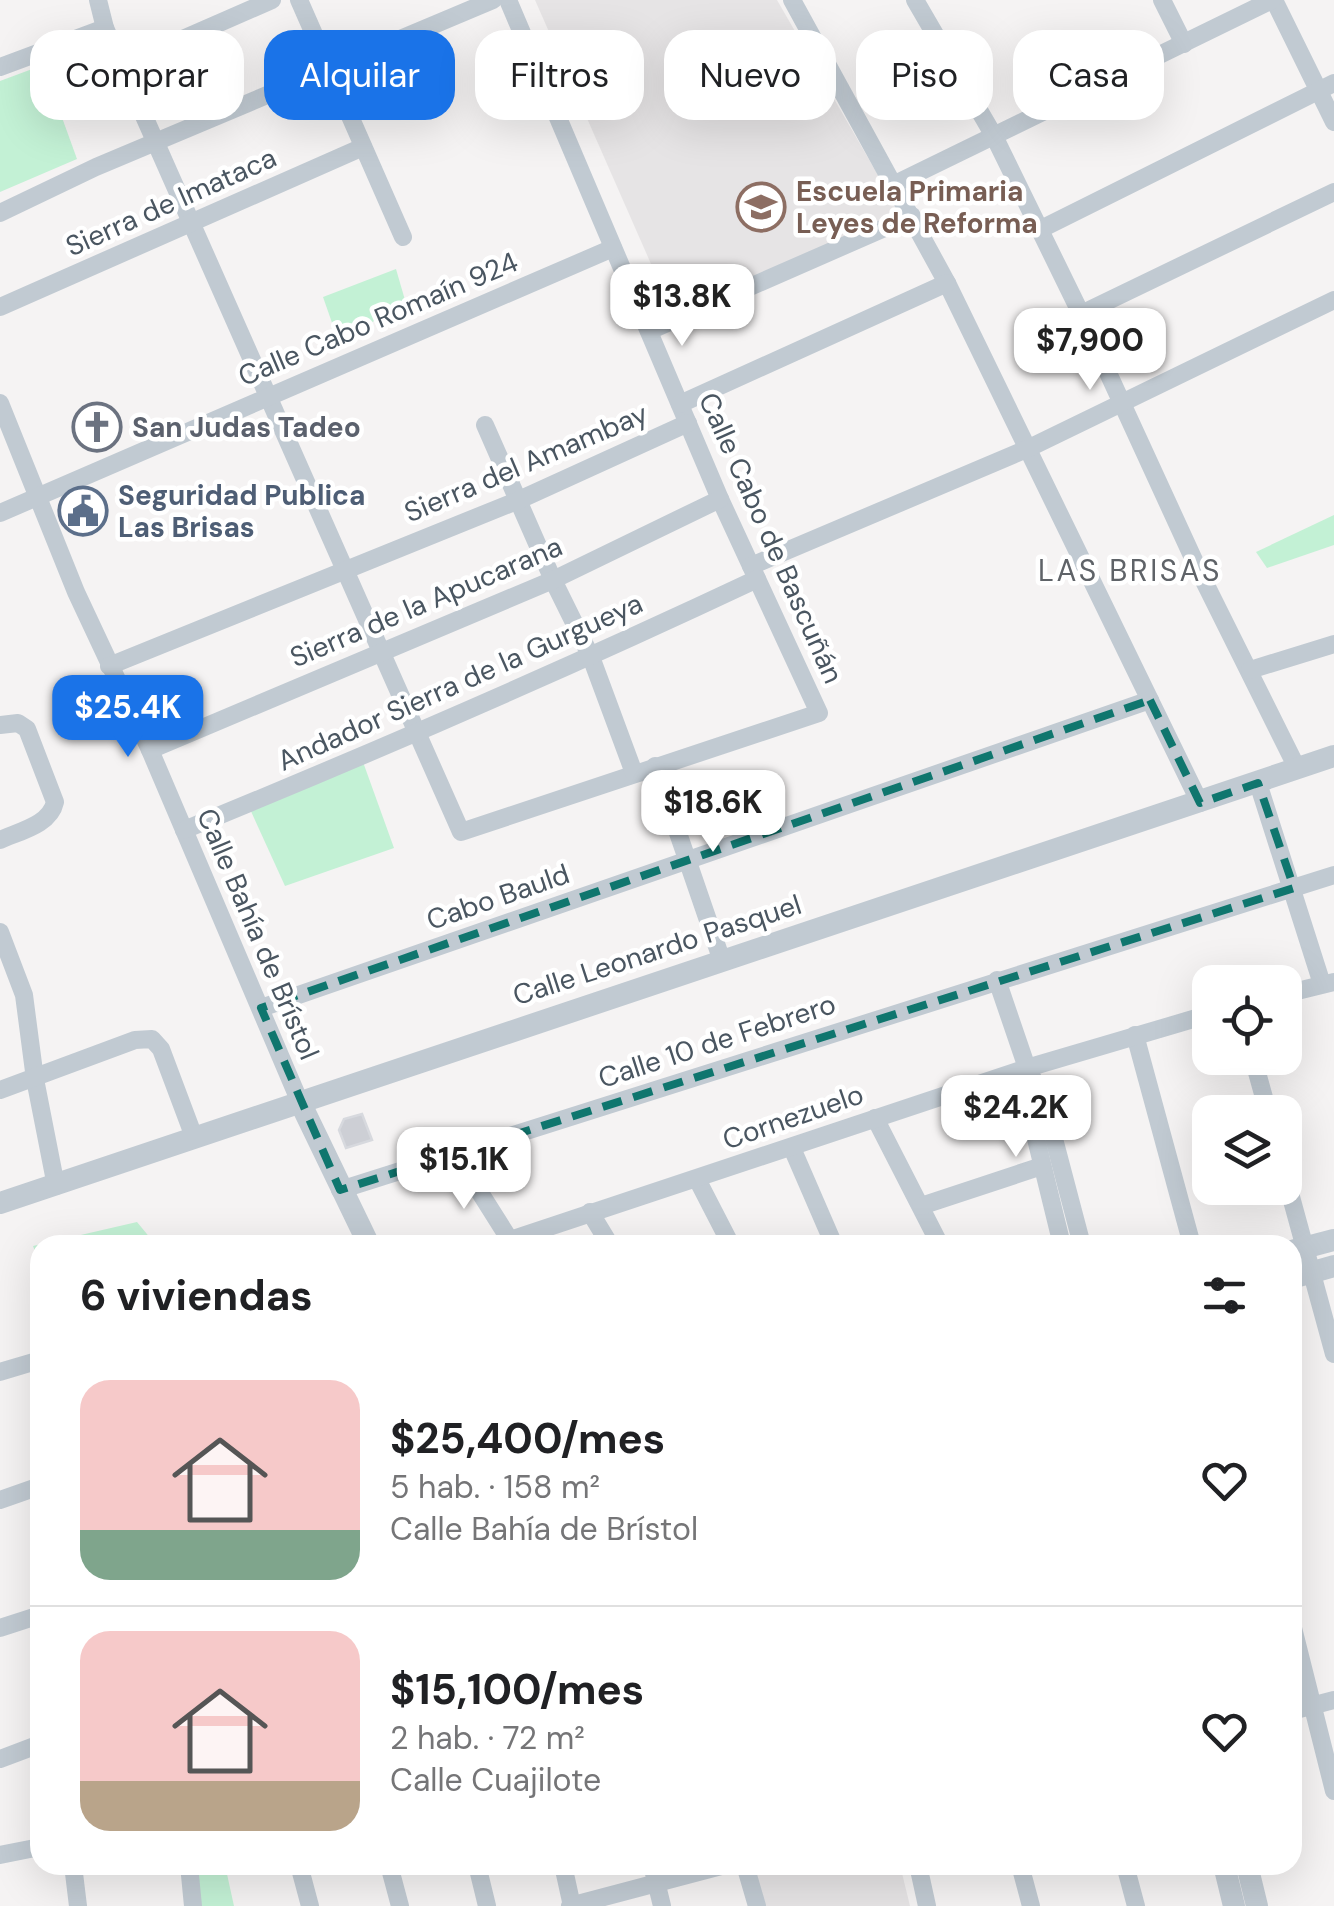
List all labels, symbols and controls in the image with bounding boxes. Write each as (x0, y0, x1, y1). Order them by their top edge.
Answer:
chip: Comprar (30, 30, 244, 120)
chip: Alquilar (264, 30, 455, 120)
chip: Filtros (475, 30, 644, 120)
chip: Nuevo (664, 30, 836, 120)
chip: Piso (856, 30, 993, 120)
chip: Casa (1013, 30, 1164, 120)
street label: Sierra de Imataca (60, 139, 282, 265)
place label: Escuela Primaria Leyes de Reforma (796, 173, 1038, 242)
school or university icon: Escuela Primaria Leyes de Reforma (735, 181, 787, 233)
street label: Calle Cabo Romaín 924 (233, 243, 523, 395)
pin: $13.8K (601, 264, 763, 349)
text: $13.8K (632, 275, 732, 317)
pin: $7,900 (1009, 308, 1171, 393)
text: $7,900 (1036, 319, 1144, 361)
street label: Calle Cabo de Bascuñán (690, 387, 852, 689)
street label: Sierra del Amambay (399, 395, 653, 531)
church icon: San Judas Tadeo (71, 401, 123, 453)
place label: San Judas Tadeo (132, 409, 361, 446)
place label: Seguridad Publica Las Brisas (118, 477, 365, 546)
public building icon: Seguridad Publica Las Brisas (57, 485, 109, 537)
street label: Sierra de la Apucarana (284, 528, 568, 676)
district label: LAS BRISAS (1038, 551, 1222, 590)
street label: Andador Sierra de la Gurgueya (272, 585, 648, 779)
pin: $25.4K (47, 675, 209, 760)
text: $25.4K (74, 686, 182, 728)
pin: $18.6K (632, 770, 794, 855)
text: $18.6K (663, 781, 763, 823)
street label: Calle Bahía de Brístol (188, 803, 328, 1065)
street label: Cabo Bauld (422, 855, 574, 939)
street label: Calle Leonardo Pasquel (508, 886, 806, 1014)
map controls (1192, 965, 1302, 1205)
button: locate (1192, 965, 1302, 1075)
street label: Calle 10 de Febrero (594, 985, 840, 1097)
pin: $24.2K (935, 1075, 1097, 1160)
street label: Cornezuelo (718, 1076, 868, 1158)
text: $24.2K (963, 1086, 1069, 1128)
button: layers (1192, 1095, 1302, 1205)
pin: $15.1K (383, 1127, 545, 1212)
text: $15.1K (419, 1138, 509, 1180)
text: 6 viviendas (80, 1268, 313, 1323)
icon: filters (1197, 1268, 1252, 1323)
text: $25,400/mes (390, 1411, 665, 1466)
icon: home (160, 1420, 280, 1540)
icon: heart (1197, 1453, 1252, 1508)
text: 5 hab. · 158 m² (390, 1466, 600, 1508)
text: Calle Bahía de Brístol (390, 1508, 698, 1550)
text: $15,100/mes (390, 1662, 644, 1717)
icon: home (160, 1671, 280, 1791)
icon: heart (1197, 1704, 1252, 1759)
text: 2 hab. · 72 m² (390, 1717, 585, 1759)
text: Calle Cuajilote (390, 1759, 601, 1801)

